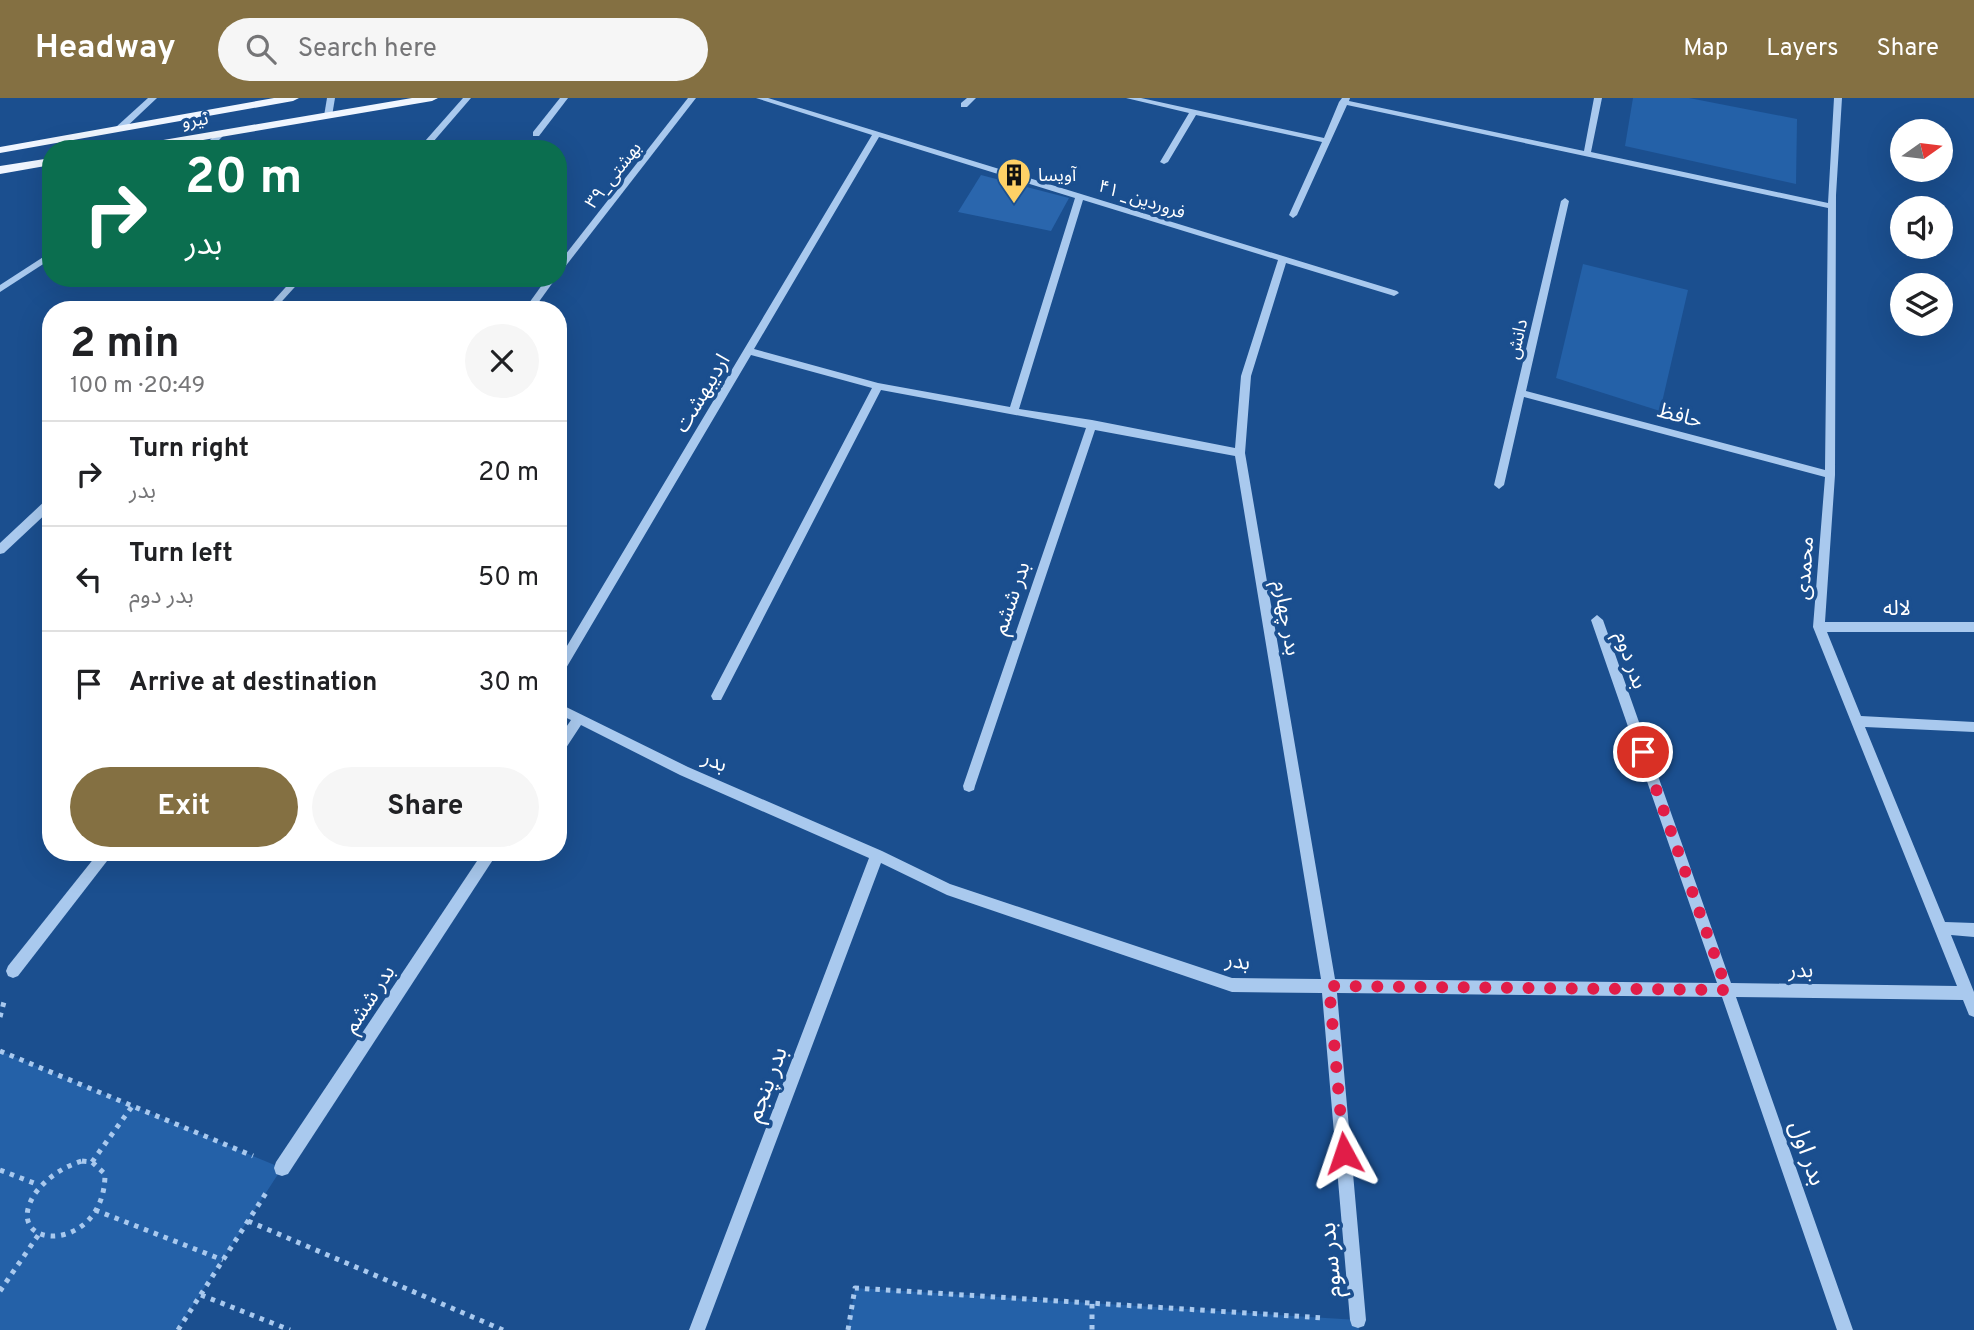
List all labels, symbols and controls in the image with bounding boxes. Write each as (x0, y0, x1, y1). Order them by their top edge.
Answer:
search box (218, 18, 708, 81)
text: Headway (35, 28, 176, 70)
icon: search (242, 30, 280, 68)
text: Search here (298, 33, 437, 66)
text: Map (1683, 34, 1728, 64)
text: Layers (1766, 34, 1838, 64)
text: Share (1876, 34, 1939, 64)
street label: نیرو (180, 108, 210, 135)
north arrow (1890, 119, 1953, 182)
map controls (1890, 119, 1953, 336)
street label: ۳۹_بهشتی (581, 138, 647, 214)
text: 20 m (185, 149, 302, 211)
building icon: آویسا (995, 156, 1033, 205)
place label: آویسا (1038, 165, 1077, 188)
icon: right (70, 168, 161, 259)
street label: ۴۱ _فروردین (1095, 176, 1188, 225)
button: sound (1890, 196, 1953, 259)
text: بدر (185, 226, 222, 266)
button: layers (1890, 273, 1953, 336)
street label: دانش (1503, 317, 1534, 362)
text: 2 min (70, 319, 180, 372)
button: close (465, 324, 539, 398)
street label: اردیبهشت (669, 350, 737, 438)
text: 100 m · 20:49 (70, 372, 205, 401)
street label: حافظ (1654, 398, 1705, 435)
text: Turn right (129, 433, 249, 466)
icon: right (70, 455, 108, 493)
text: 20 m (478, 457, 539, 490)
text: بدر (129, 478, 156, 507)
street label: محمدی (1790, 535, 1821, 601)
text: Turn left (129, 538, 233, 571)
street label: بدر ششم (987, 558, 1037, 639)
icon: left (70, 560, 108, 598)
text: 50 m (478, 562, 539, 595)
street label: بدر چهارم (1265, 579, 1305, 658)
text: بدر دوم (129, 583, 194, 612)
street label: لاله (1883, 596, 1911, 623)
street label: بدر دوم (1606, 628, 1652, 693)
icon: arrive (70, 665, 108, 703)
text: Arrive at destination (129, 667, 377, 700)
text: 30 m (479, 667, 539, 700)
pin (1613, 722, 1673, 782)
icon: arrive (1624, 733, 1662, 771)
street label: بدر (697, 745, 731, 780)
button: Exit (70, 767, 298, 847)
button: Share (312, 767, 539, 847)
street label: بدر (1223, 947, 1252, 978)
street label: بدر (1787, 958, 1813, 985)
street label: بدر ششم (338, 961, 402, 1039)
street label: بدر پنجم (740, 1043, 796, 1126)
position arrow (1307, 1116, 1381, 1190)
street label: بدر اول (1781, 1117, 1831, 1190)
street label: بدر سوم (1314, 1221, 1351, 1299)

